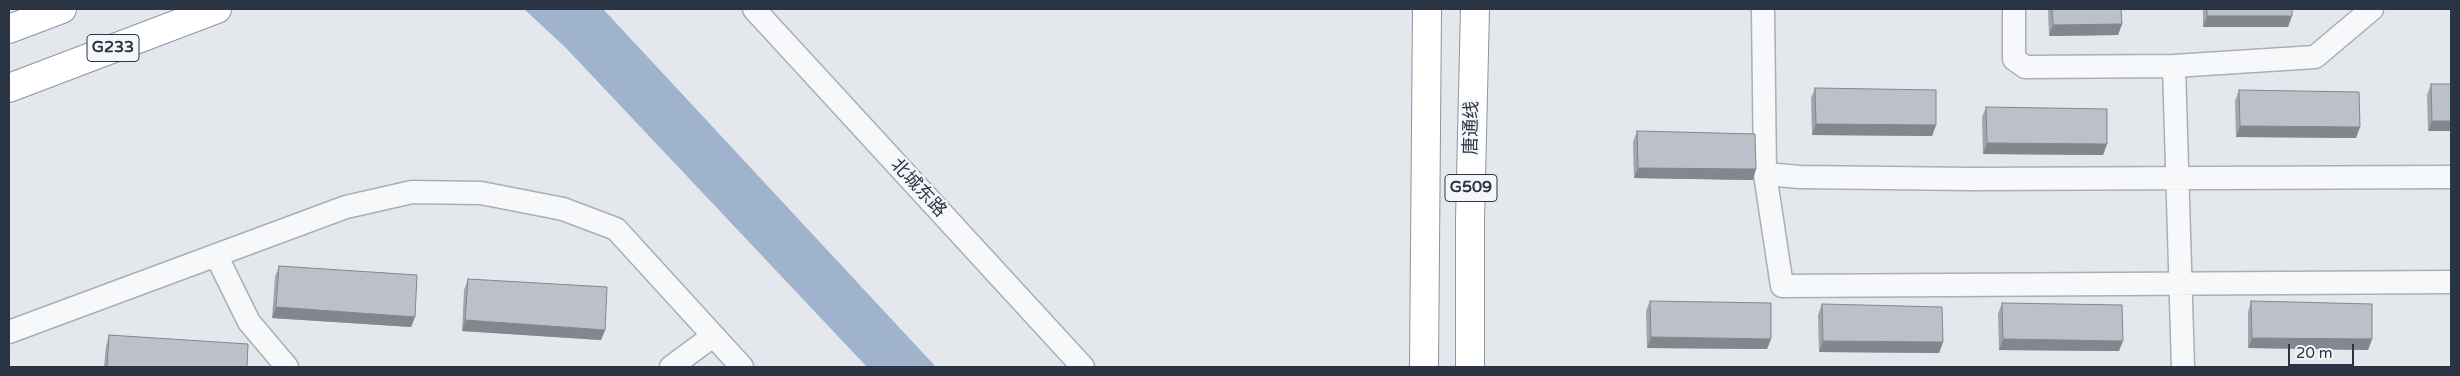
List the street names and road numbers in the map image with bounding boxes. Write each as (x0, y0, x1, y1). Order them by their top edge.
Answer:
road number: G233 (87, 34, 139, 62)
street label: 唐通线 (1461, 101, 1483, 155)
street label: 北城东路 (886, 154, 950, 222)
road number: G509 (1445, 174, 1497, 202)

